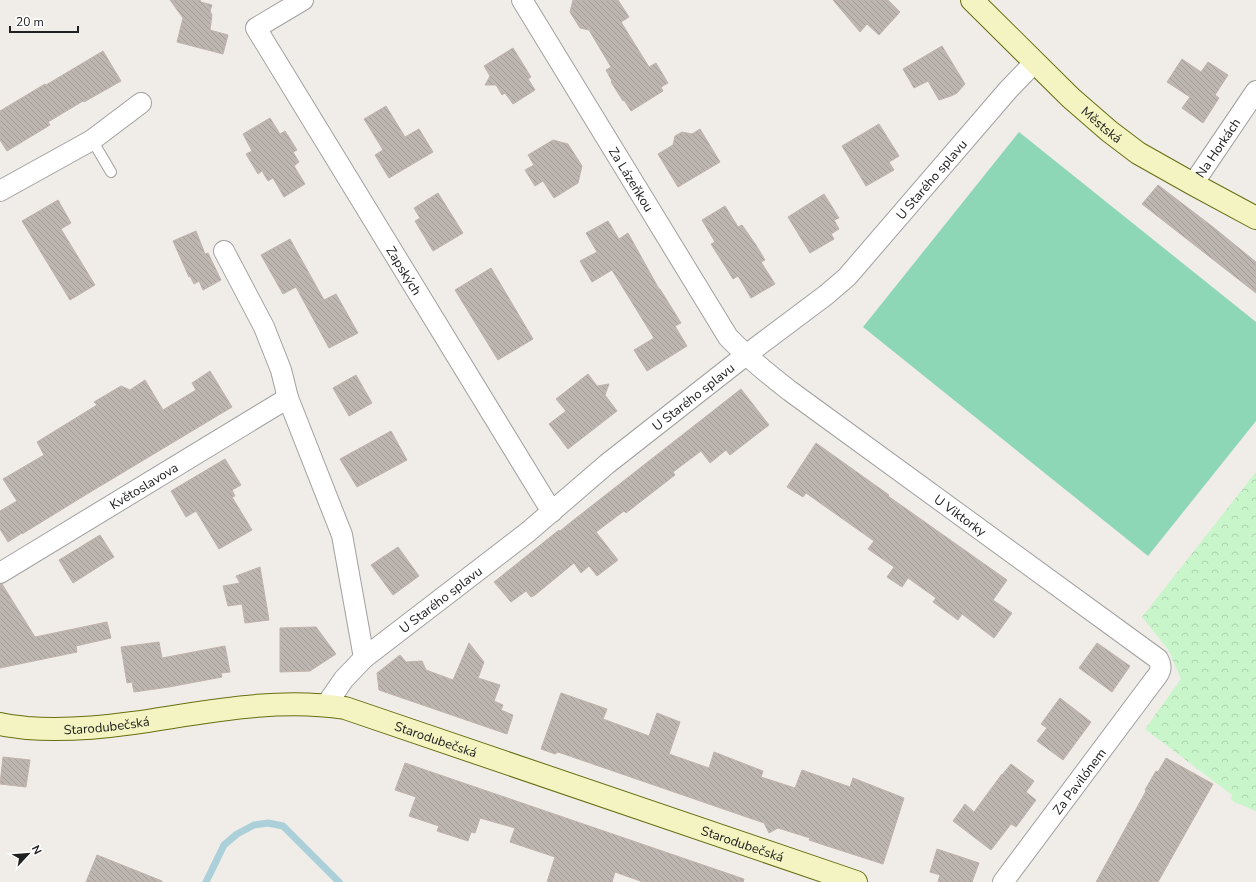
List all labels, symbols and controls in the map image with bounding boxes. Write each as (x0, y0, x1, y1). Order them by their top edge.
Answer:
scale bar (10, 8, 78, 34)
text: 20 m (16, 14, 44, 30)
street label: Městská (1077, 103, 1125, 148)
street label: Na Horkách (1192, 115, 1245, 181)
street label: U Starého splavu (892, 136, 971, 224)
street label: Za Lázeňkou (604, 144, 657, 215)
street label: Zapských (382, 243, 425, 299)
street label: U Starého splavu (649, 359, 739, 435)
street label: Květoslavova (106, 459, 182, 514)
street label: U Viktorky (930, 491, 990, 541)
street label: U Starého splavu (396, 562, 486, 638)
street label: Starodubečská (63, 713, 151, 739)
street label: Starodubečská (392, 717, 479, 762)
street label: Za Pavilónem (1049, 745, 1111, 818)
street label: Starodubečská (698, 822, 786, 867)
north arrow (8, 834, 48, 874)
text: N (28, 843, 45, 857)

